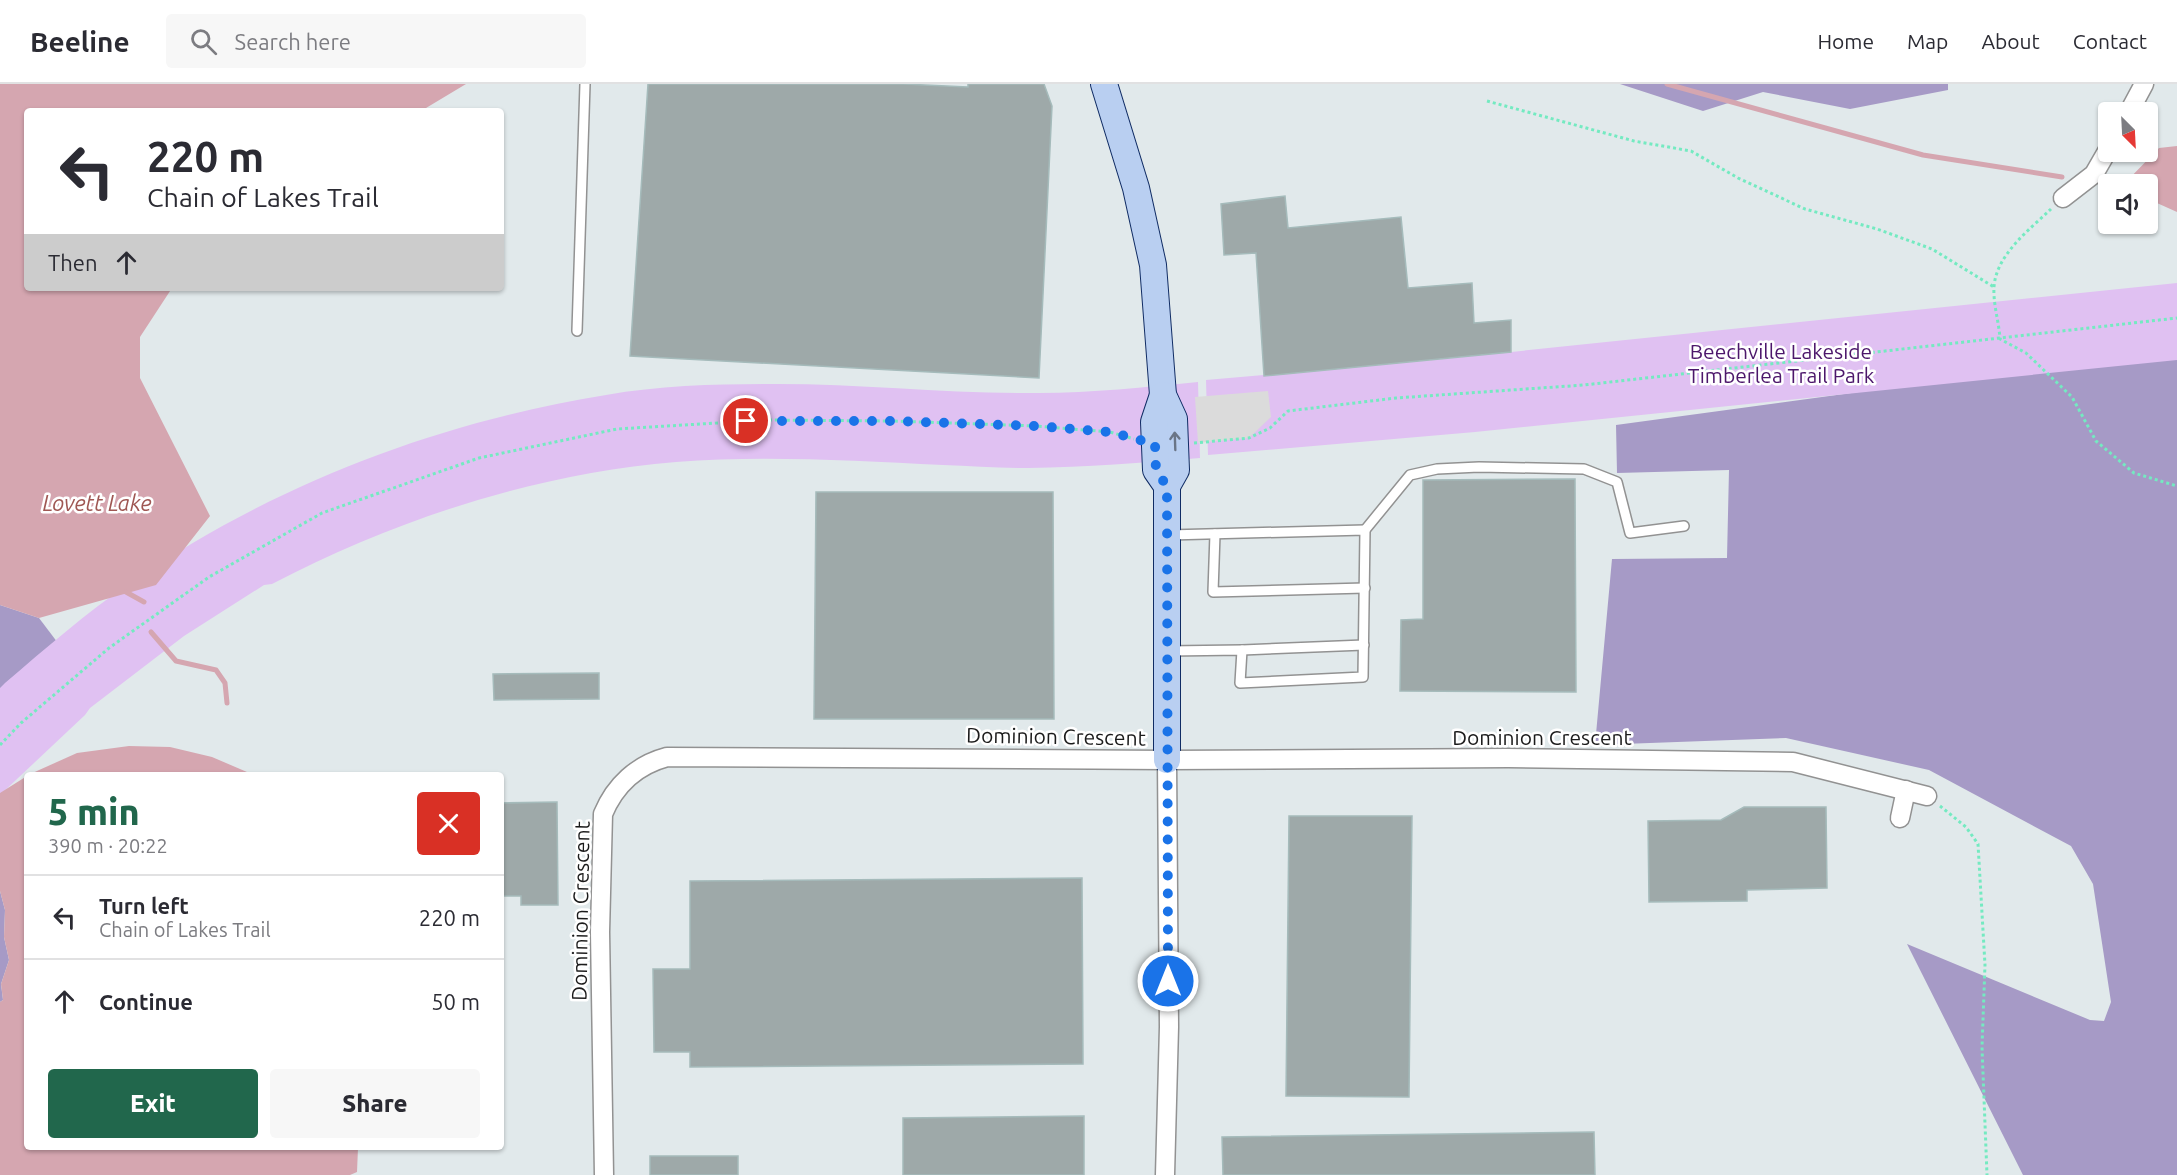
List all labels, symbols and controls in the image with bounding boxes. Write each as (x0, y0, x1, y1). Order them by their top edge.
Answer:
search box (166, 14, 586, 68)
icon: search (187, 25, 220, 58)
text: Beeline (30, 26, 130, 57)
text: Search here (235, 29, 351, 54)
text: Home (1817, 29, 1874, 53)
text: Map (1907, 29, 1948, 53)
text: About (1981, 29, 2040, 53)
text: Contact (2073, 29, 2147, 53)
north arrow (2098, 102, 2158, 162)
map controls (2098, 102, 2158, 234)
icon: left (48, 132, 126, 210)
text: 220 m (147, 133, 264, 180)
button: sound (2098, 174, 2158, 234)
text: Chain of Lakes Trail (147, 182, 379, 212)
icon: ahead (110, 246, 143, 279)
text: Then (48, 250, 98, 275)
park label: Beechville Lakeside Timberlea Trail Park (1688, 339, 1875, 387)
pin (720, 395, 771, 446)
icon: arrive (729, 404, 762, 437)
one-way arrow (1169, 431, 1180, 451)
water label: Lovett Lake (42, 490, 152, 515)
street label: Dominion Crescent (966, 722, 1146, 750)
street label: Dominion Crescent (1452, 725, 1632, 749)
text: 5 min (48, 791, 140, 832)
button: close (417, 792, 480, 855)
street label: Dominion Crescent (566, 821, 594, 1001)
text: 390 m · 20:22 (48, 834, 168, 857)
text: Turn left (99, 893, 189, 918)
icon: left (48, 901, 81, 934)
text: 220 m (419, 905, 480, 930)
text: Chain of Lakes Trail (99, 918, 271, 941)
position arrow (1136, 949, 1200, 1013)
icon: ahead (48, 985, 81, 1018)
text: Continue (99, 989, 193, 1014)
text: 50 m (431, 989, 480, 1014)
button: Exit (48, 1069, 258, 1138)
button: Share (270, 1069, 480, 1138)

